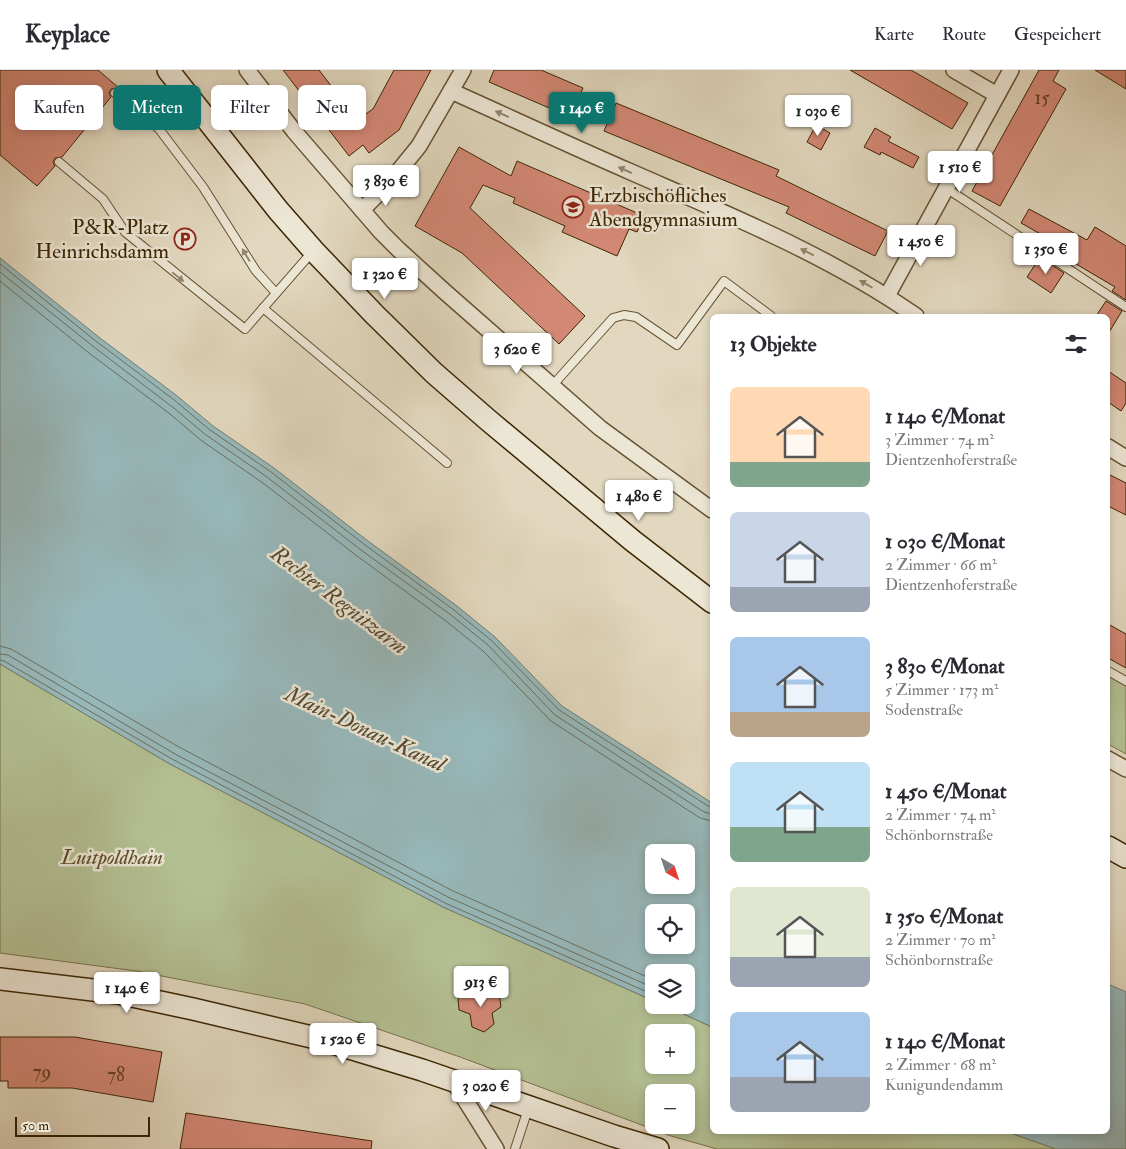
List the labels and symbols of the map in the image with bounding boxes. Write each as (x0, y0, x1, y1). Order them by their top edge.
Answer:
house number: 15 (1034, 86, 1050, 110)
pin: 1 140 € (536, 92, 628, 134)
pin: 1 030 € (772, 94, 864, 137)
one-way arrow (495, 109, 509, 117)
pin: 1 510 € (914, 150, 1006, 193)
pin: 3 830 € (340, 164, 432, 207)
one-way arrow (618, 165, 632, 173)
place label: Erzbischöfliches Abendgymnasium (588, 182, 738, 233)
school or university icon: Erzbischöfliches Abendgymnasium (561, 195, 585, 219)
place label: P&R-Platz Heinrichsdamm (35, 214, 169, 265)
pin: 1 450 € (875, 224, 967, 267)
parking icon: P&R-Platz Heinrichsdamm (173, 227, 197, 251)
pin: 1 350 € (1000, 232, 1092, 275)
one-way arrow (242, 248, 251, 261)
one-way arrow (799, 248, 814, 256)
pin: 1 320 € (339, 258, 431, 300)
one-way arrow (172, 271, 185, 282)
one-way arrow (858, 280, 873, 288)
pin: 3 620 € (471, 332, 563, 375)
pin: 1 480 € (593, 480, 685, 522)
water label: Rechter Regnitzarm (264, 539, 413, 661)
water label: Main-Donau-Kanal (279, 679, 451, 779)
park label: Luitpoldhain (60, 844, 163, 871)
north arrow (645, 844, 695, 894)
pin: 913 € (446, 966, 516, 1008)
pin: 1 140 € (81, 972, 173, 1014)
pin: 1 520 € (297, 1022, 389, 1065)
house number: 79 (33, 1060, 51, 1084)
house number: 78 (107, 1063, 125, 1087)
pin: 3 020 € (440, 1070, 532, 1112)
scale bar (15, 1114, 150, 1137)

